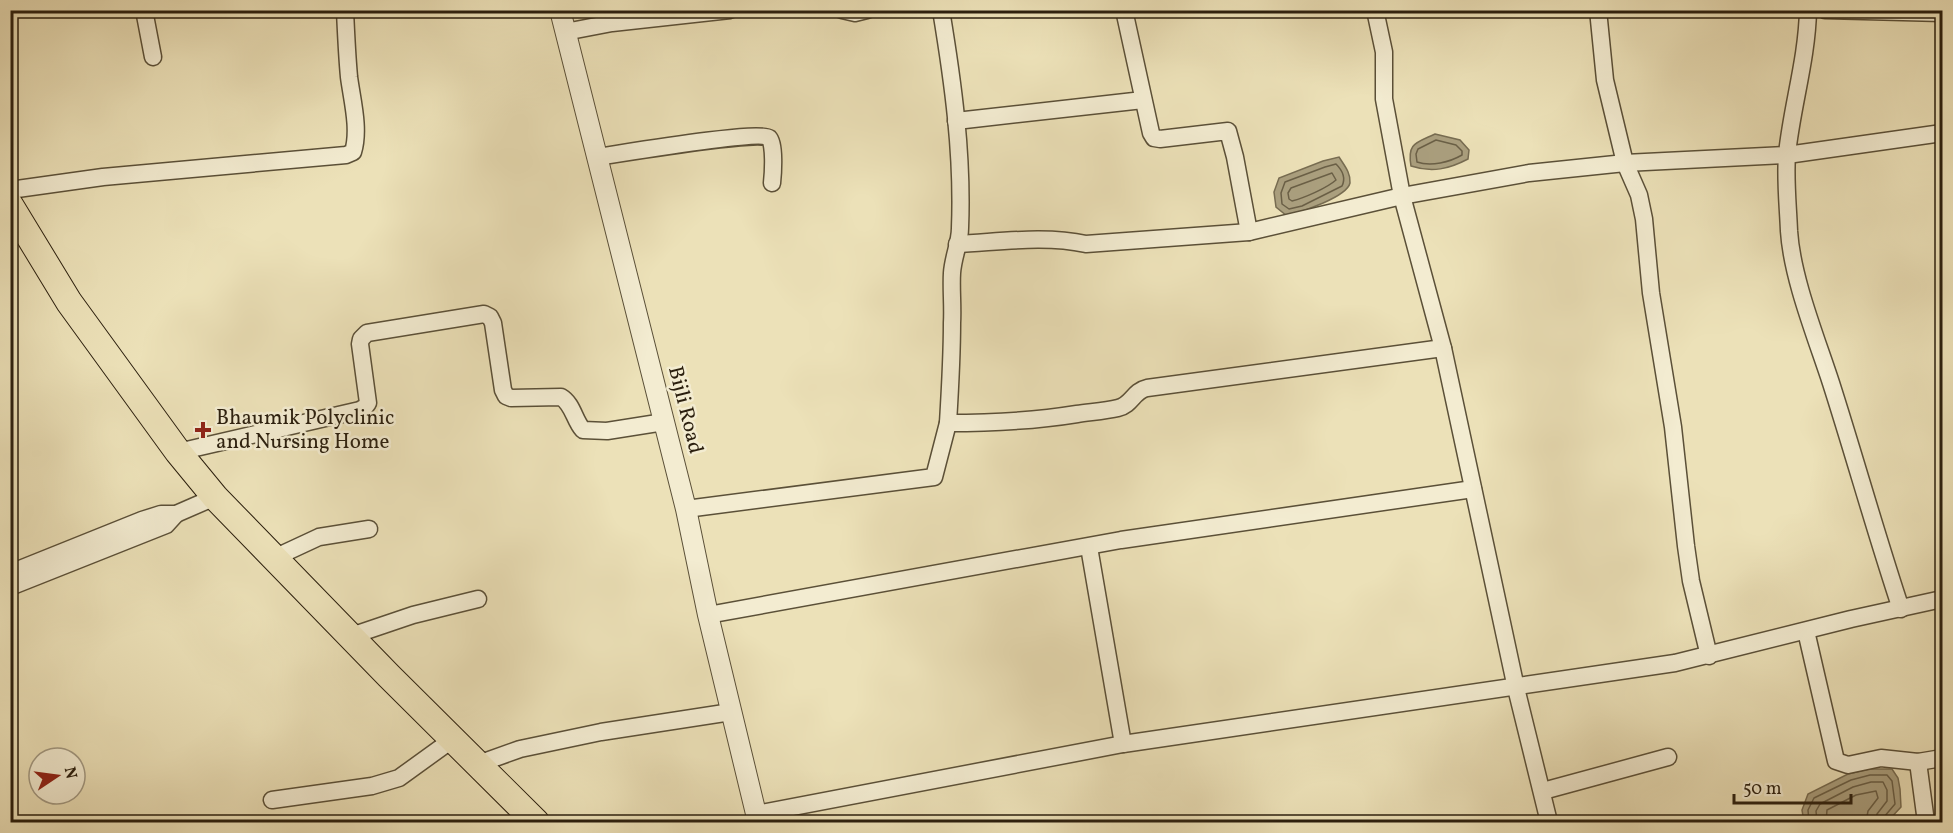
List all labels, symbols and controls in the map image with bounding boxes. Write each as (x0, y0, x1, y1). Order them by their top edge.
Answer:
street label: Bijli Road (660, 363, 710, 457)
place label: Bhaumik Polyclinic and Nursing Home (216, 404, 394, 457)
marker: Bhaumik Polyclinic and Nursing Home (194, 421, 212, 439)
north arrow (27, 746, 87, 806)
text: N (58, 765, 82, 782)
scale bar (1734, 767, 1851, 805)
text: 50 m (1743, 777, 1782, 802)

